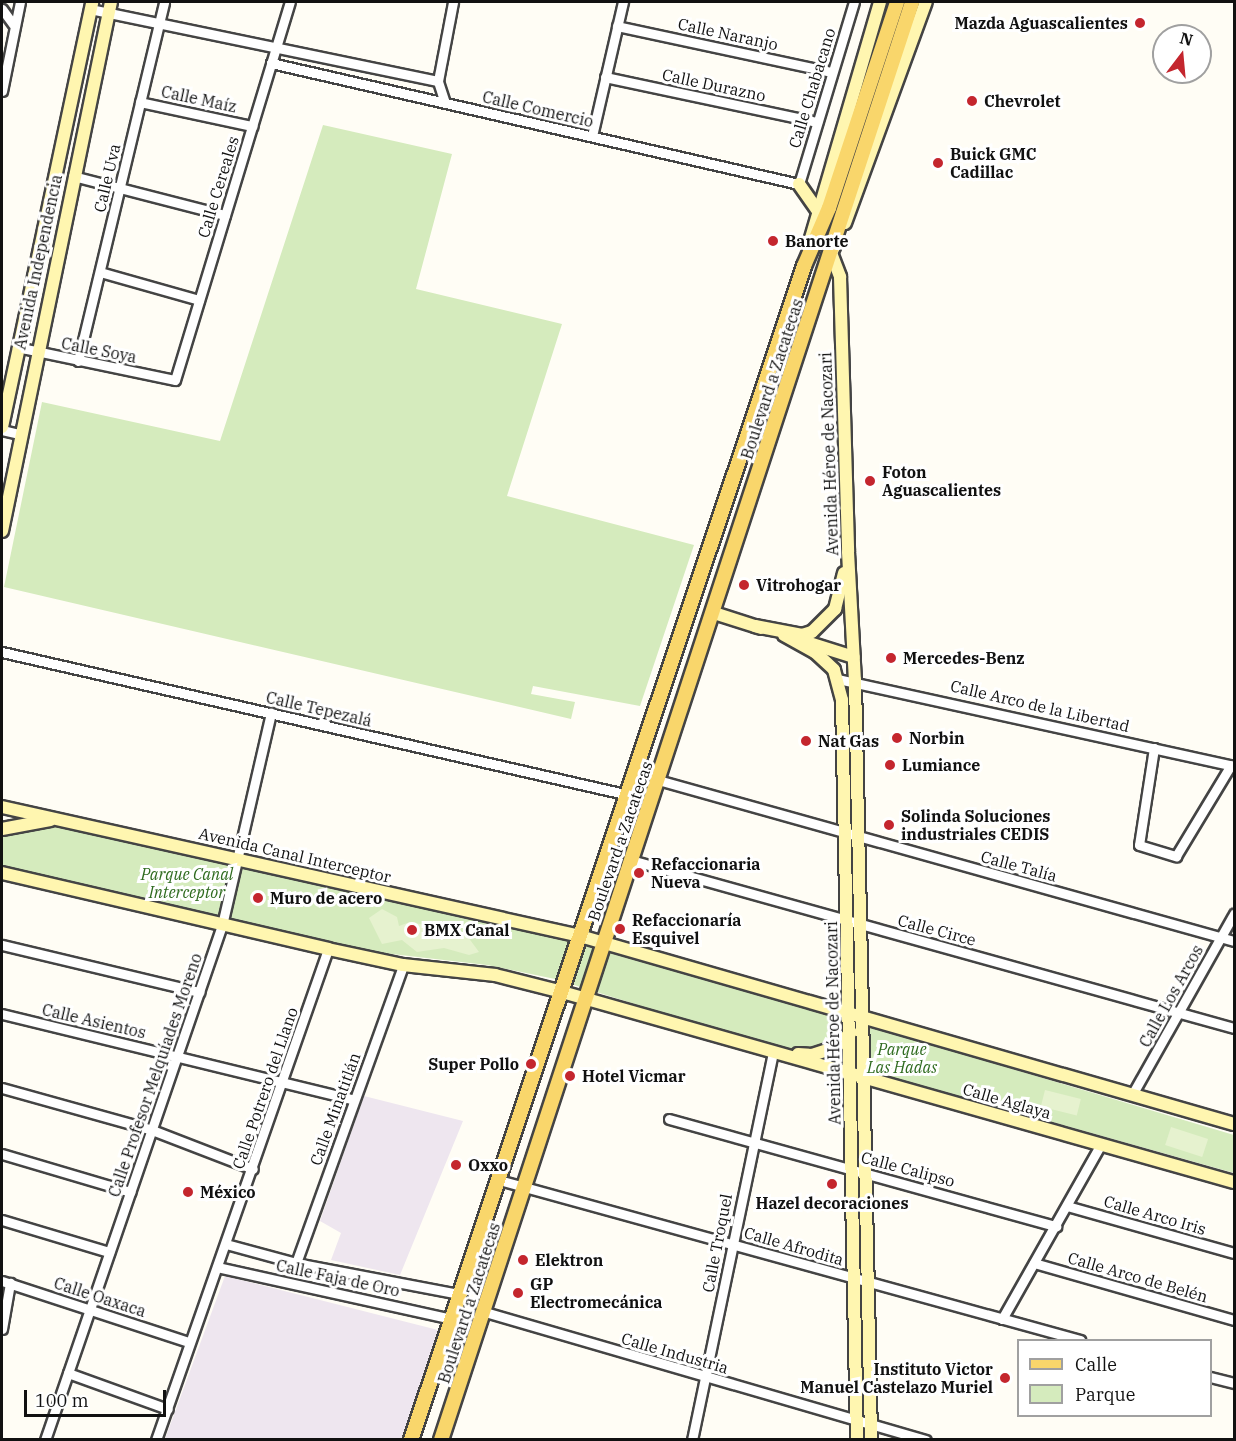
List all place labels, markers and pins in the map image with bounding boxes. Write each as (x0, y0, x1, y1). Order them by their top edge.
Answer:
place label: Mazda Aguascalientes (955, 13, 1128, 33)
marker: Mazda Aguascalientes (1133, 16, 1147, 30)
place label: Chevrolet (984, 91, 1060, 111)
marker: Chevrolet (965, 94, 979, 108)
place label: Buick GMC Cadillac (950, 144, 1036, 182)
marker: Buick GMC Cadillac (931, 156, 945, 170)
place label: Banorte (785, 231, 848, 251)
marker: Banorte (766, 234, 780, 248)
place label: Foton Aguascalientes (882, 462, 1001, 500)
marker: Foton Aguascalientes (863, 474, 877, 488)
place label: Vitrohogar (756, 575, 841, 595)
marker: Vitrohogar (737, 578, 751, 592)
place label: Mercedes-Benz (903, 648, 1025, 668)
marker: Mercedes-Benz (884, 651, 898, 665)
place label: Norbin (909, 728, 965, 748)
place label: Nat Gas (818, 731, 879, 751)
marker: Norbin (890, 731, 904, 745)
marker: Nat Gas (799, 734, 813, 748)
place label: Lumiance (902, 755, 980, 775)
marker: Lumiance (883, 758, 897, 772)
place label: Solinda Soluciones industriales CEDIS (901, 806, 1050, 844)
marker: Solinda Soluciones industriales CEDIS (882, 818, 896, 832)
place label: Refaccionaria Nueva (651, 854, 760, 892)
marker: Refaccionaria Nueva (632, 866, 646, 880)
place label: Muro de acero (270, 888, 382, 908)
marker: Muro de acero (251, 891, 265, 905)
place label: Refaccionaría Esquivel (632, 910, 741, 948)
place label: BMX Canal (424, 920, 510, 940)
marker: Refaccionaría Esquivel (613, 922, 627, 936)
marker: BMX Canal (405, 923, 419, 937)
place label: Super Pollo (428, 1054, 519, 1074)
marker: Super Pollo (524, 1057, 538, 1071)
place label: Hotel Vicmar (582, 1066, 686, 1086)
marker: Hotel Vicmar (563, 1069, 577, 1083)
place label: Oxxo (468, 1155, 508, 1175)
marker: Oxxo (449, 1158, 463, 1172)
marker: Hazel decoraciones (825, 1177, 839, 1191)
place label: México (200, 1182, 256, 1202)
marker: México (181, 1185, 195, 1199)
place label: Hazel decoraciones (755, 1193, 909, 1213)
place label: Elektron (535, 1250, 603, 1270)
marker: Elektron (516, 1253, 530, 1267)
place label: GP Electromecánica (530, 1274, 662, 1312)
marker: GP Electromecánica (511, 1286, 525, 1300)
place label: Instituto Victor Manuel Castelazo Muriel (800, 1359, 993, 1397)
marker: Instituto Victor Manuel Castelazo Muriel (998, 1371, 1012, 1385)

